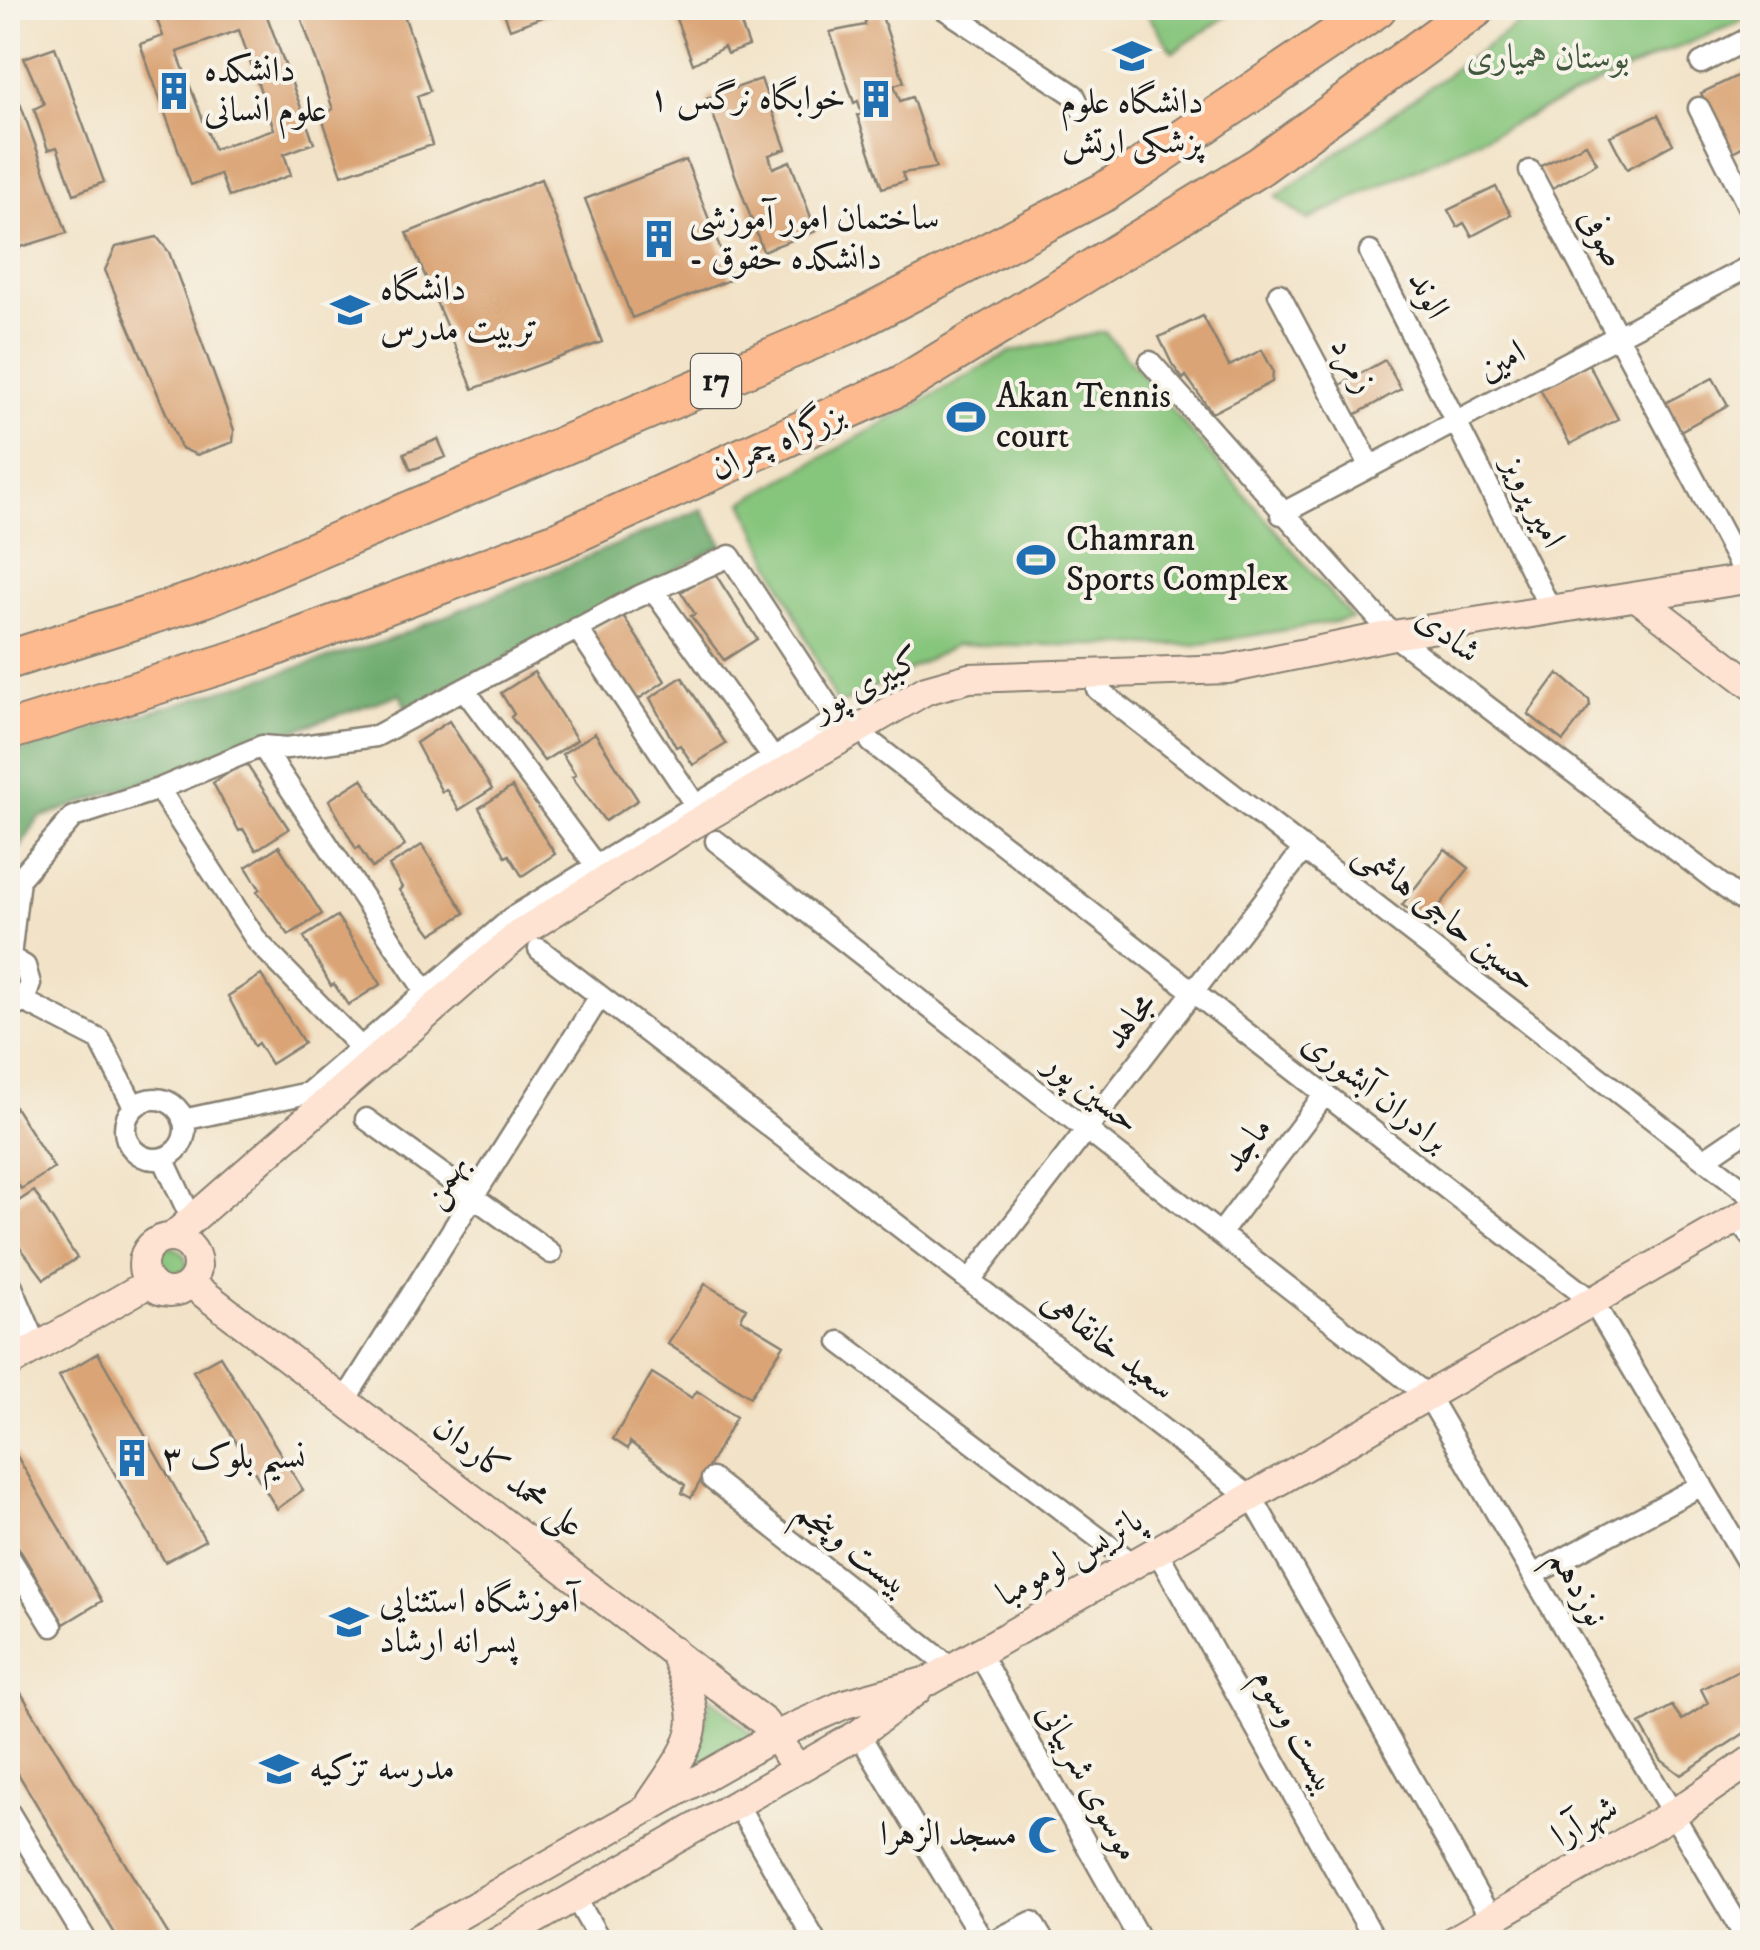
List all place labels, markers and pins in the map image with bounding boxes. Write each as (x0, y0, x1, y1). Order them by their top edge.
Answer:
school or university icon: دانشگاه علوم پزشکی ارتش (1111, 35, 1153, 77)
place label: دانشکده علوم انسانی (204, 49, 327, 140)
building icon: دانشکده علوم انسانی (153, 70, 195, 112)
place label: خوابگاه نرگس ۱ (649, 75, 846, 121)
building icon: خوابگاه نرگس ۱ (855, 78, 897, 120)
place label: دانشگاه علوم پزشکی ارتش (1060, 79, 1205, 165)
place label: ساختمان امور آموزشی - دانشکده حقوق (689, 197, 940, 281)
building icon: ساختمان امور آموزشی - دانشکده حقوق (638, 218, 680, 260)
place label: دانشگاه تربیت مدرس (380, 266, 538, 352)
school or university icon: دانشگاه تربیت مدرس (329, 289, 371, 331)
place label: Akan Tennis court (996, 375, 1171, 459)
sports icon: Akan Tennis court (945, 396, 987, 438)
place label: Chamran Sports Complex (1066, 518, 1288, 602)
sports icon: Chamran Sports Complex (1015, 539, 1057, 581)
place label: نسیم بلوک ۳ (162, 1436, 306, 1491)
building icon: نسیم بلوک ۳ (111, 1437, 153, 1479)
place label: آموزشگاه استثنایی پسرانه ارشاد (379, 1578, 582, 1666)
school or university icon: آموزشگاه استثنایی پسرانه ارشاد (328, 1601, 370, 1643)
place label: مدرسه تزکیه (309, 1747, 455, 1791)
school or university icon: مدرسه تزکیه (258, 1748, 300, 1790)
place label: مسجد الزهرا (880, 1813, 1017, 1857)
mosque icon: مسجد الزهرا (1026, 1814, 1068, 1856)

